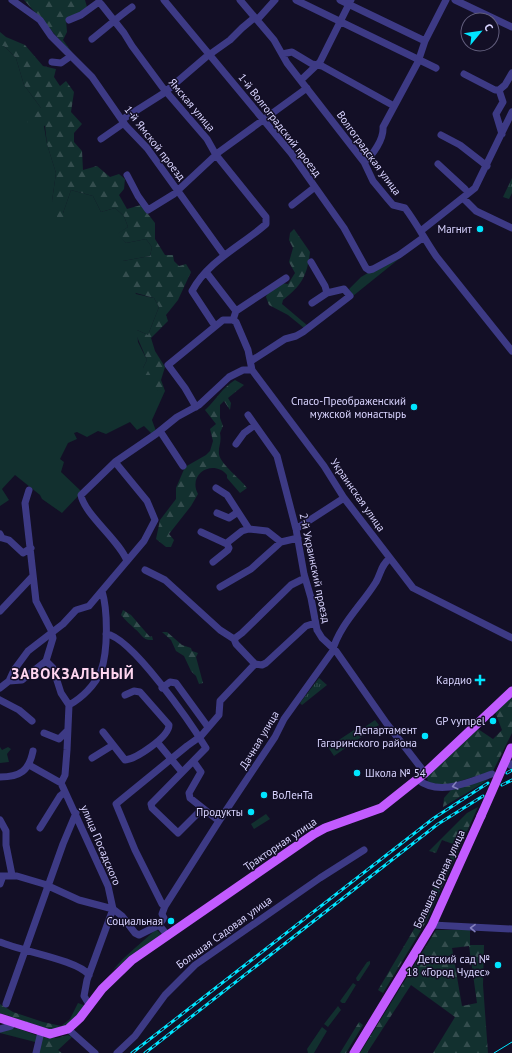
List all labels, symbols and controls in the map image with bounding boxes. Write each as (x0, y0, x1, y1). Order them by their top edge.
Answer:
north arrow (460, 12, 500, 52)
text: С (481, 21, 496, 33)
street label: 1-й Волгоградский проезд (235, 71, 325, 179)
street label: Ямская улица (166, 76, 218, 134)
street label: 1-й Ямской проезд (121, 103, 189, 183)
street label: Волгоградская улица (334, 108, 404, 198)
place label: Магнит (437, 222, 473, 236)
marker: Магнит (475, 224, 485, 234)
place label: Спасо-Преображенский мужской монастырь (291, 394, 406, 421)
marker: Спасо-Преображенский мужской монастырь (409, 402, 419, 412)
street label: Украинская улица (328, 456, 388, 534)
street label: 2-й Украинский проезд (297, 512, 333, 624)
district label: ЗАВОКЗАЛЬНЫЙ (11, 664, 135, 683)
place label: Кардио (436, 673, 472, 687)
marker: Кардио (475, 675, 485, 685)
street label: Дачная улица (236, 708, 282, 772)
place label: GP vympel (436, 714, 486, 728)
marker: GP vympel (488, 716, 498, 726)
place label: Департамент Гагаринского района (317, 723, 418, 750)
marker: Департамент Гагаринского района (420, 731, 430, 741)
place label: Школа № 54 (365, 766, 426, 780)
marker: Школа № 54 (352, 768, 362, 778)
one-way arrow (452, 781, 459, 790)
place label: ВоЛенТа (272, 788, 313, 802)
marker: ВоЛенТа (259, 790, 269, 800)
street label: улица Посадского (78, 803, 124, 888)
place label: Продукты (196, 805, 243, 819)
marker: Продукты (246, 807, 256, 817)
street label: Тракторная улица (241, 814, 319, 874)
street label: Большая Горная улица (410, 827, 468, 931)
street label: Большая Садовая улица (173, 893, 275, 971)
place label: Социальная (106, 914, 163, 928)
marker: Социальная (166, 916, 176, 926)
one-way arrow (470, 924, 476, 932)
place label: Детский сад № 18 «Город Чудес» (406, 952, 490, 979)
marker: Детский сад № 18 «Город Чудес» (493, 960, 503, 970)

